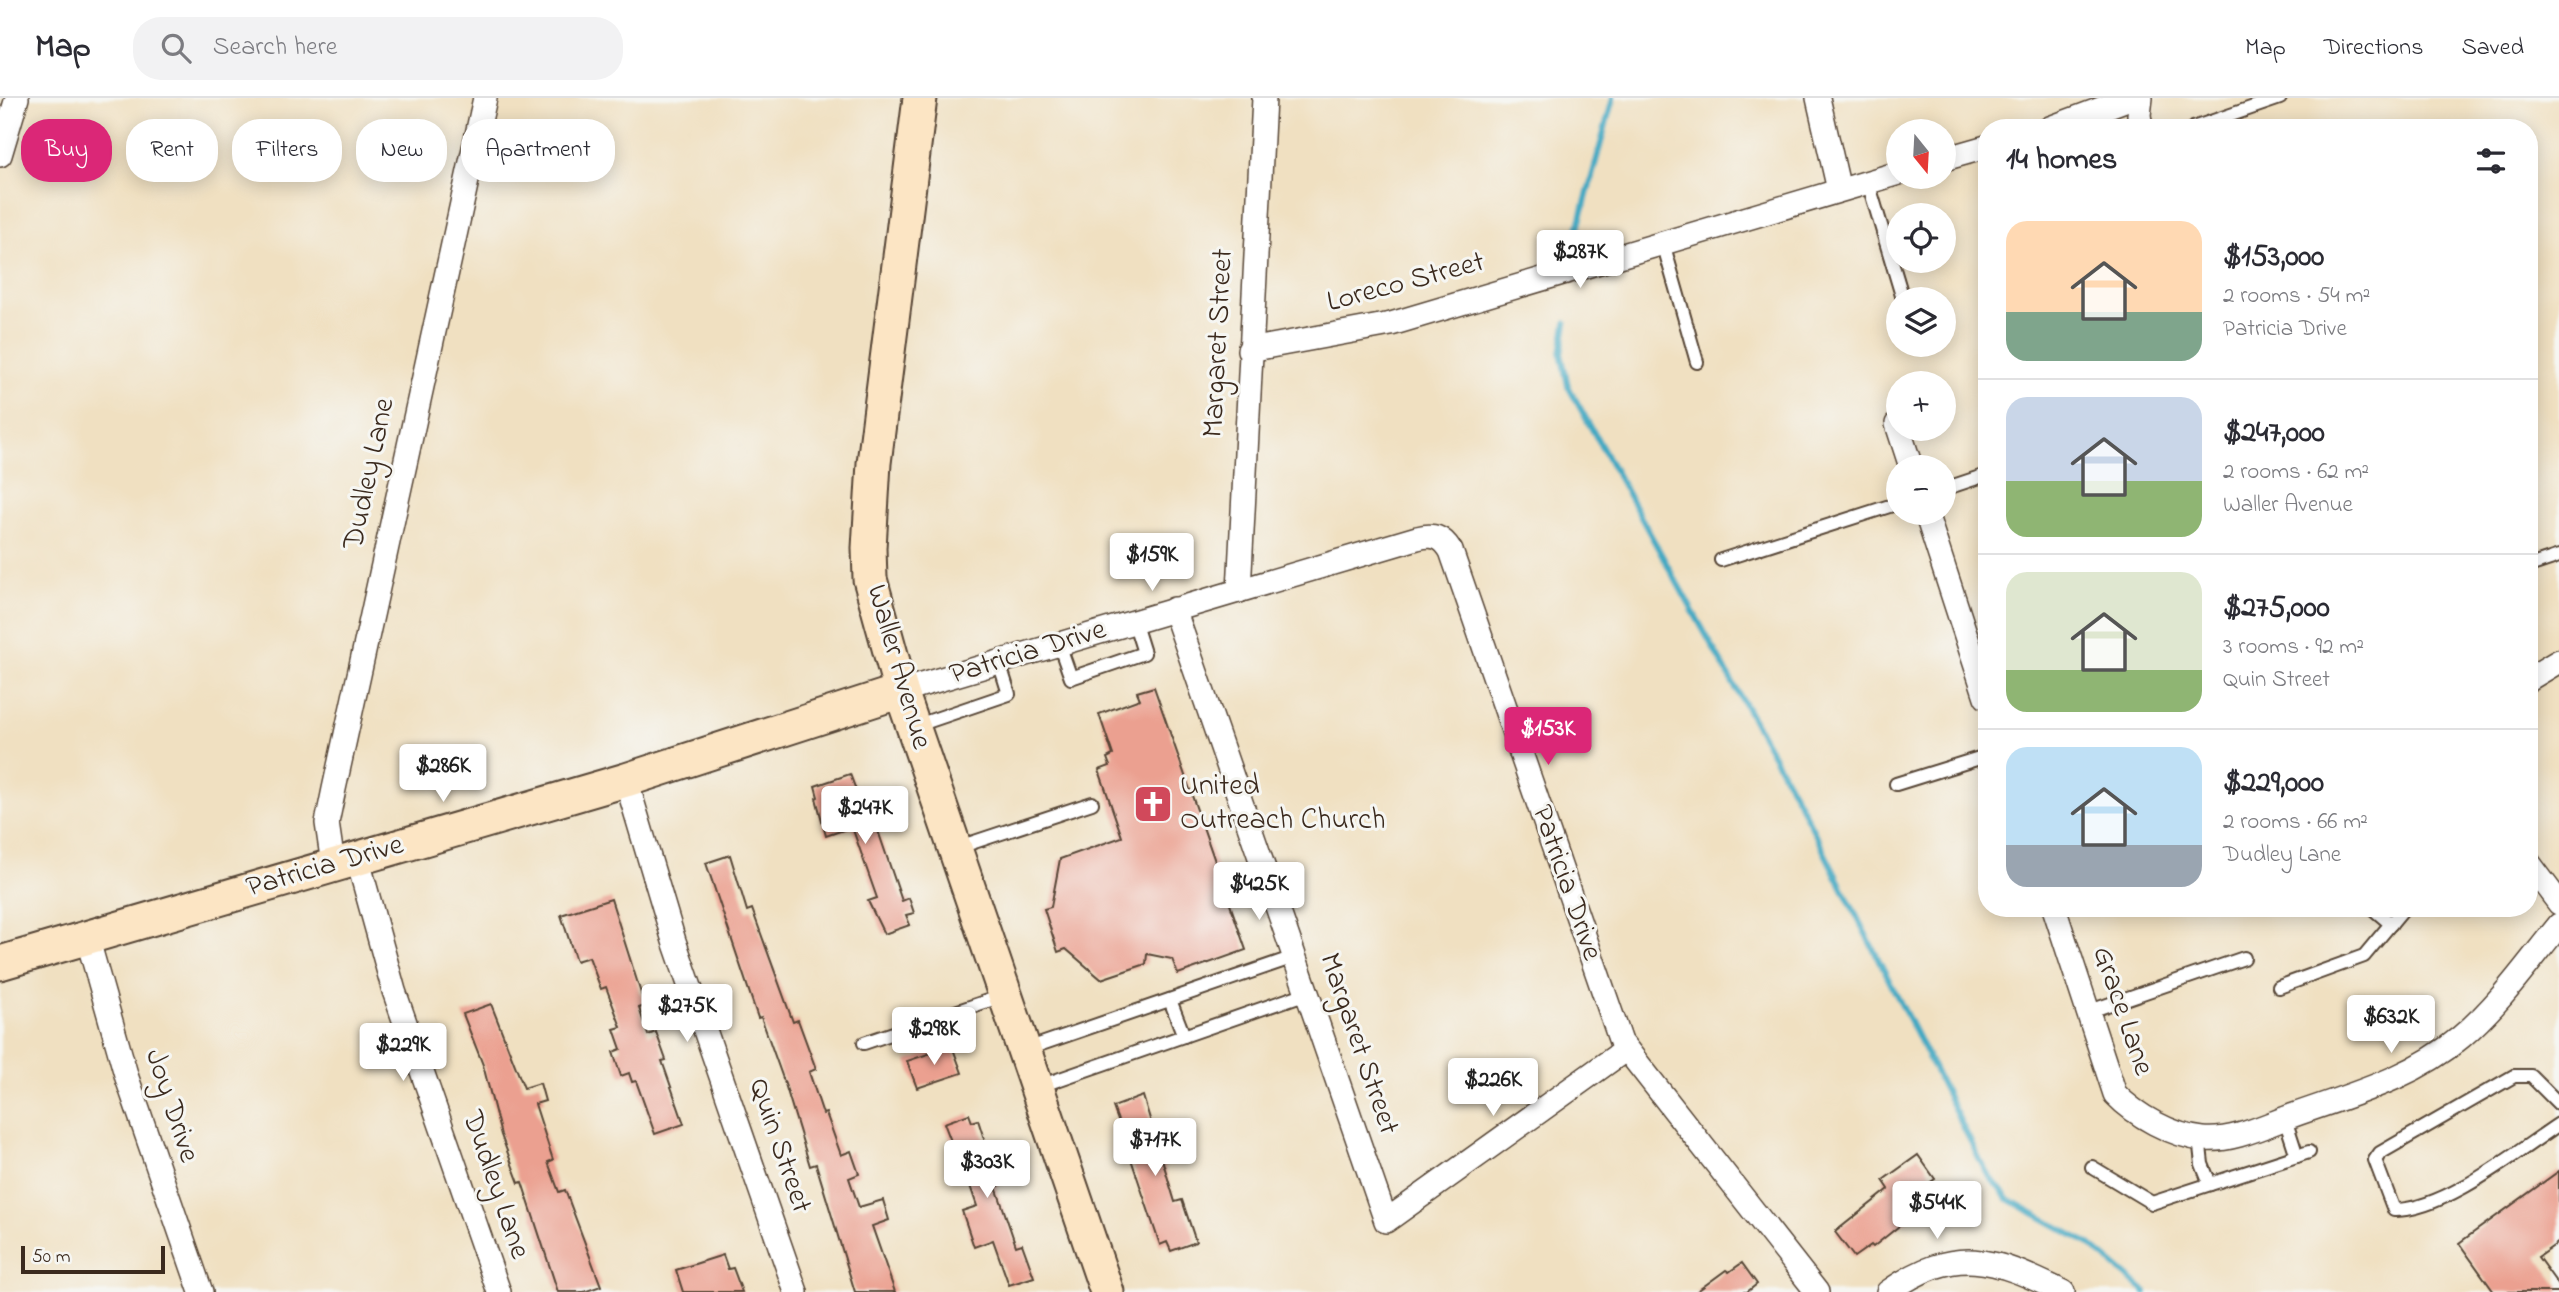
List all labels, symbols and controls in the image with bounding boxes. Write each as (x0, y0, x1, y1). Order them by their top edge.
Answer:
search box (133, 17, 623, 80)
text: Map (35, 24, 91, 72)
icon: search (157, 29, 195, 67)
text: Search here (213, 29, 337, 67)
text: Map (2245, 31, 2286, 66)
text: Directions (2324, 31, 2423, 66)
text: Saved (2461, 31, 2524, 66)
chip: Buy (21, 119, 112, 182)
chip: Rent (126, 119, 218, 182)
chip: Filters (232, 119, 342, 182)
chip: New (356, 119, 447, 182)
chip: Apartment (461, 119, 615, 182)
north arrow (1886, 119, 1956, 189)
map controls (1886, 119, 1956, 525)
text: 14 homes (2006, 139, 2117, 183)
icon: filters (2472, 142, 2510, 180)
button: locate (1886, 203, 1956, 273)
pin: $287K (1531, 230, 1629, 290)
text: $287K (1553, 236, 1607, 269)
text: $153,000 (2223, 236, 2324, 280)
street label: Loreco Street (1322, 241, 1490, 325)
street label: Margaret Street (1192, 247, 1246, 439)
icon: home (2062, 249, 2146, 333)
text: 2 rooms · 54 m² (2223, 280, 2370, 313)
button: layers (1886, 287, 1956, 357)
text: Patricia Drive (2223, 313, 2347, 346)
button: + (1886, 371, 1956, 441)
street label: Dudley Lane (332, 393, 408, 555)
text: $247,000 (2223, 412, 2325, 456)
icon: home (2062, 425, 2146, 509)
button: − (1886, 455, 1956, 525)
text: 2 rooms · 62 m² (2223, 456, 2369, 489)
text: Waller Avenue (2223, 489, 2353, 522)
pin: $159K (1103, 533, 1201, 593)
text: $159K (1126, 539, 1178, 572)
street label: Waller Avenue (853, 579, 943, 755)
text: $275,000 (2223, 587, 2330, 631)
icon: home (2062, 600, 2146, 684)
street label: Patricia Drive (944, 608, 1112, 698)
text: 3 rooms · 92 m² (2223, 631, 2364, 664)
text: Quin Street (2223, 664, 2330, 697)
pin: $153K (1499, 708, 1597, 767)
text: $153K (1520, 713, 1576, 746)
pin: $286K (394, 744, 492, 804)
text: $286K (415, 750, 471, 783)
text: $229,000 (2223, 762, 2324, 806)
place label: United Outreach Church (1180, 765, 1386, 843)
icon: home (2062, 775, 2146, 859)
church icon: United Outreach Church (1132, 783, 1174, 825)
pin: $247K (816, 786, 914, 846)
text: $247K (837, 792, 893, 825)
street label: Patricia Drive (1519, 799, 1613, 967)
text: 2 rooms · 66 m² (2223, 806, 2368, 839)
street label: Patricia Drive (241, 823, 409, 910)
text: Dudley Lane (2223, 839, 2341, 872)
pin: $425K (1210, 862, 1308, 922)
text: $425K (1229, 868, 1289, 901)
street label: Grace Lane (2079, 940, 2165, 1082)
street label: Margaret Street (1306, 947, 1410, 1141)
pin: $275K (638, 984, 736, 1044)
text: $275K (657, 990, 717, 1023)
pin: $632K (2342, 996, 2440, 1055)
text: $632K (2363, 1001, 2419, 1034)
pin: $298K (885, 1007, 983, 1067)
text: $298K (908, 1013, 960, 1046)
pin: $229K (354, 1024, 452, 1083)
text: $229K (376, 1029, 430, 1062)
street label: Joy Drive (132, 1044, 210, 1169)
pin: $226K (1444, 1058, 1542, 1118)
text: $226K (1464, 1064, 1522, 1097)
street label: Quin Street (735, 1073, 823, 1219)
street label: Dudley Lane (449, 1104, 541, 1266)
pin: $717K (1106, 1118, 1204, 1178)
text: $717K (1129, 1124, 1181, 1157)
pin: $303K (938, 1140, 1036, 1200)
text: $303K (960, 1146, 1014, 1179)
pin: $544K (1888, 1182, 1986, 1241)
text: $544K (1908, 1187, 1966, 1220)
scale bar (21, 1243, 164, 1275)
text: 50 m (32, 1244, 71, 1271)

